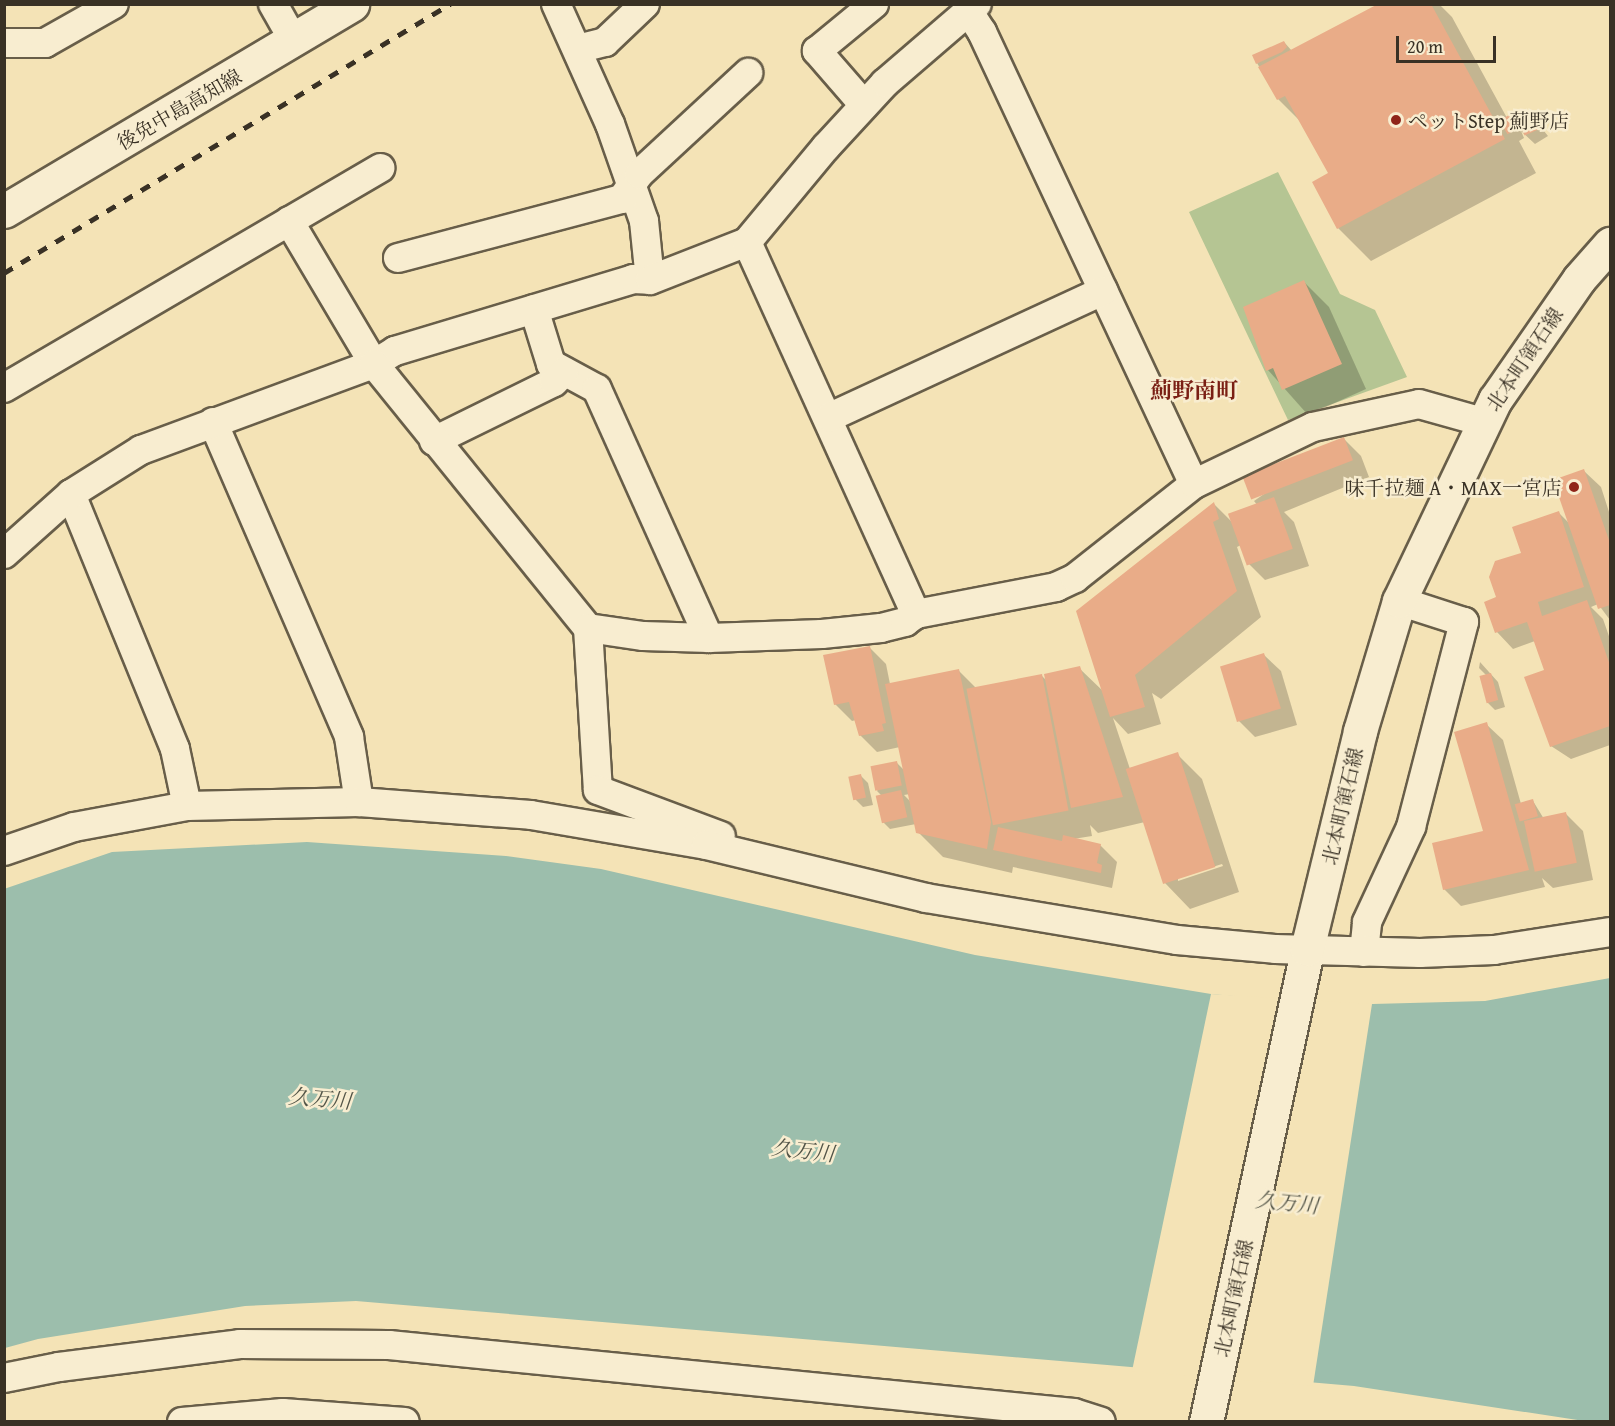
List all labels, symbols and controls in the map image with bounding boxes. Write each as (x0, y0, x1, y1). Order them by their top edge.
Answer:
scale bar (1399, 24, 1500, 62)
text: 20 m (1407, 33, 1443, 60)
street label: 後免中島高知線 (112, 64, 246, 154)
place label: ペットStep 薊野店 (1408, 108, 1569, 132)
marker: ペットStep 薊野店 (1389, 113, 1403, 127)
street label: 北本町領石線 (1481, 303, 1567, 415)
district label: 薊野南町 (1150, 378, 1238, 404)
place label: 味千拉麺 A・MAX一宮店 (1345, 475, 1562, 499)
marker: 味千拉麺 A・MAX一宮店 (1567, 480, 1581, 494)
street label: 北本町領石線 (1317, 745, 1367, 867)
water label: 久万川 (288, 1084, 352, 1114)
water label: 久万川 (770, 1135, 836, 1167)
water label: 久万川 (1254, 1187, 1320, 1219)
street label: 北本町領石線 (1209, 1237, 1257, 1359)

